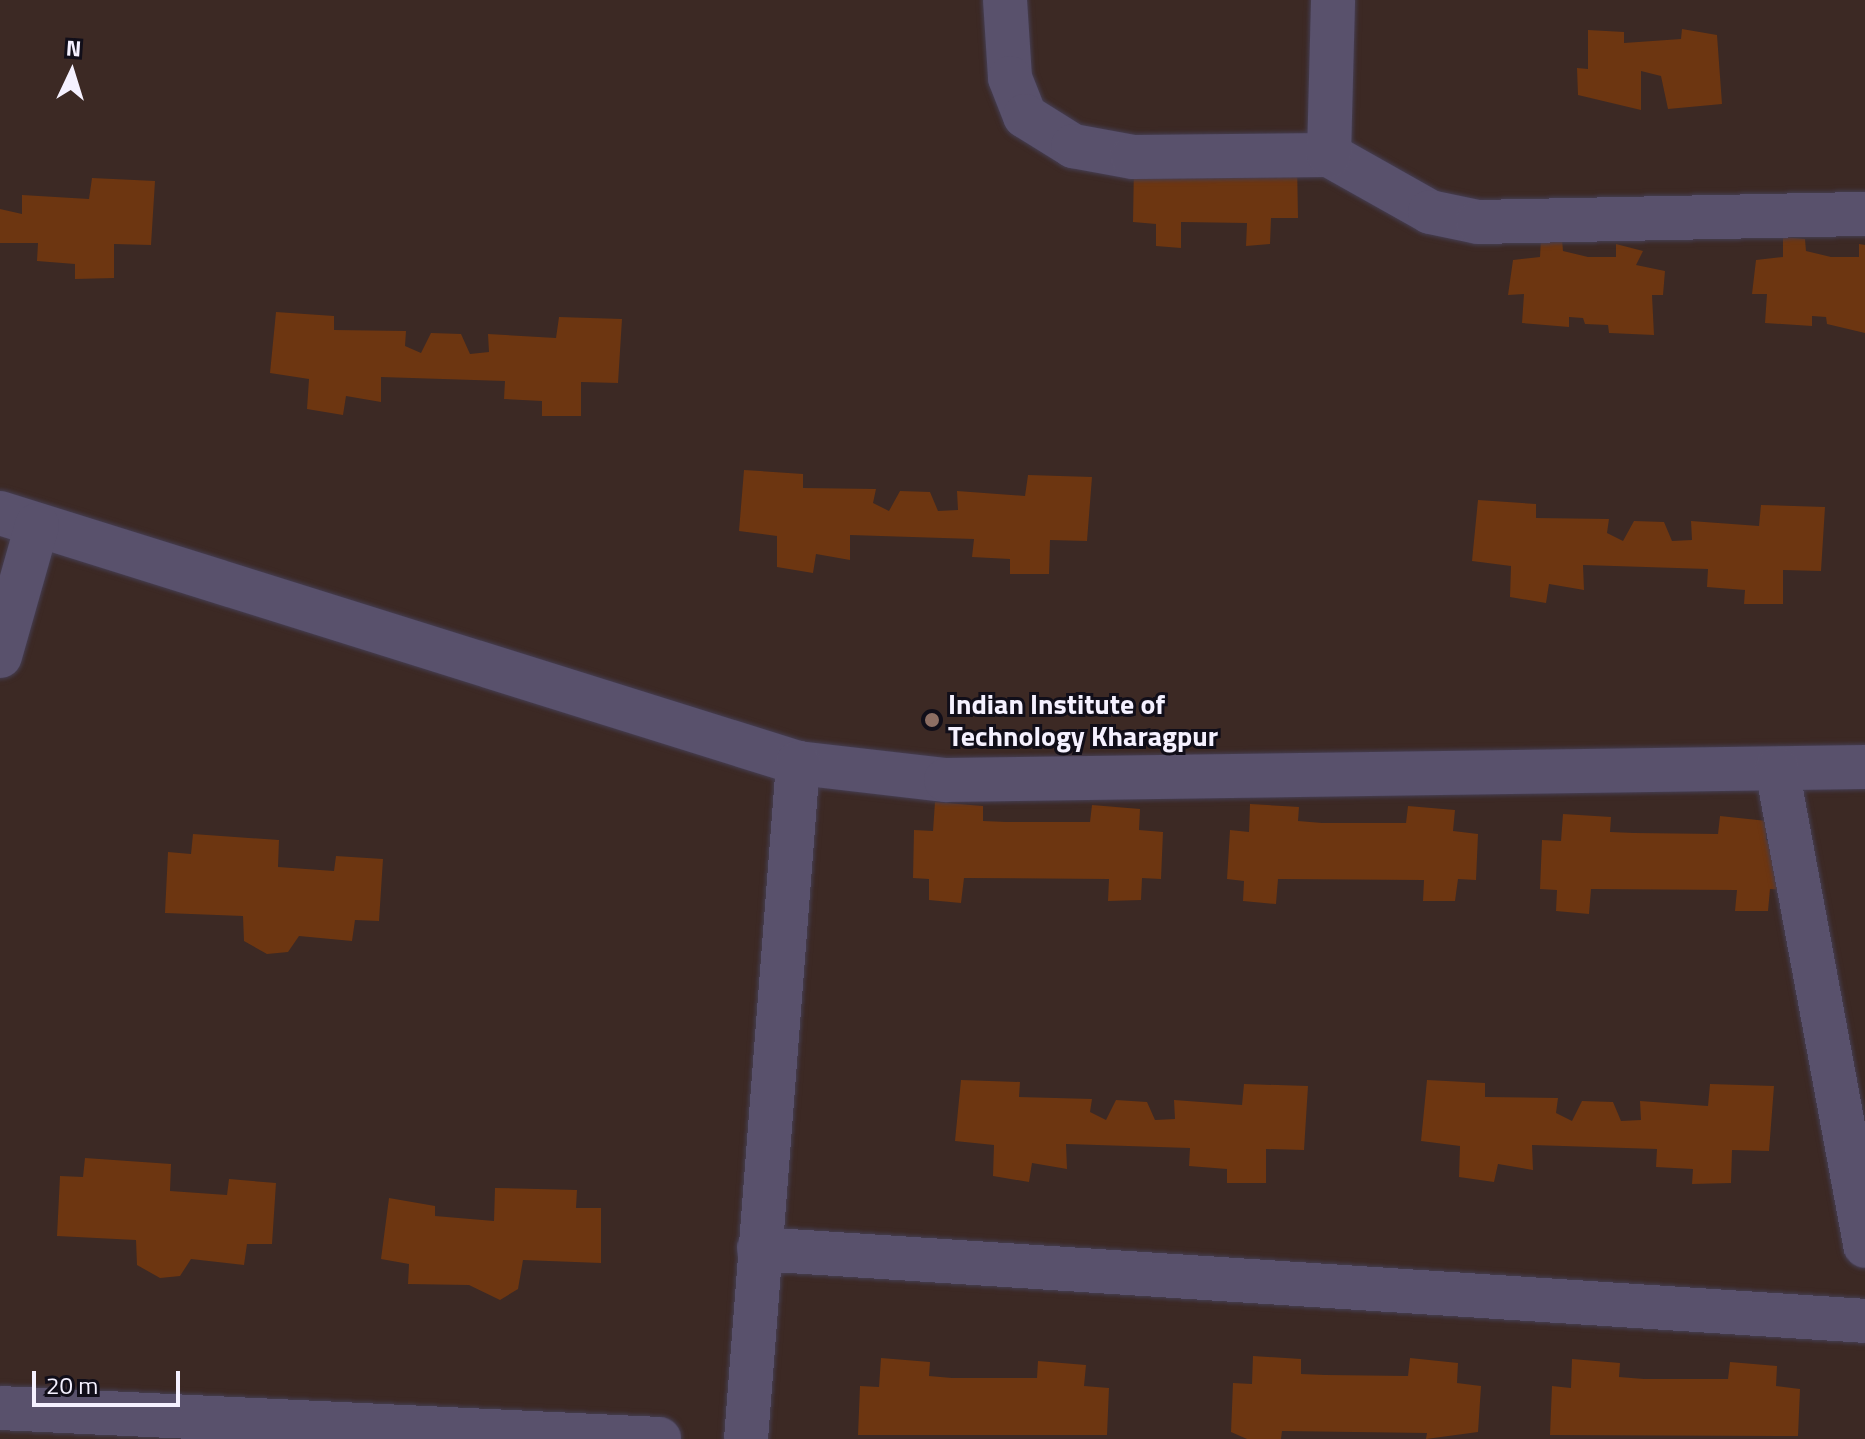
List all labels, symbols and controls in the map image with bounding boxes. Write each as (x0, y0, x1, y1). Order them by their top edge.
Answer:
text: N (65, 31, 82, 66)
north arrow (32, 32, 112, 112)
place label: Indian Institute of Technology Kharagpur (948, 687, 1218, 753)
marker: Indian Institute of Technology Kharagpur (923, 711, 941, 729)
scale bar (36, 1355, 184, 1405)
text: 20 m (46, 1367, 98, 1403)

